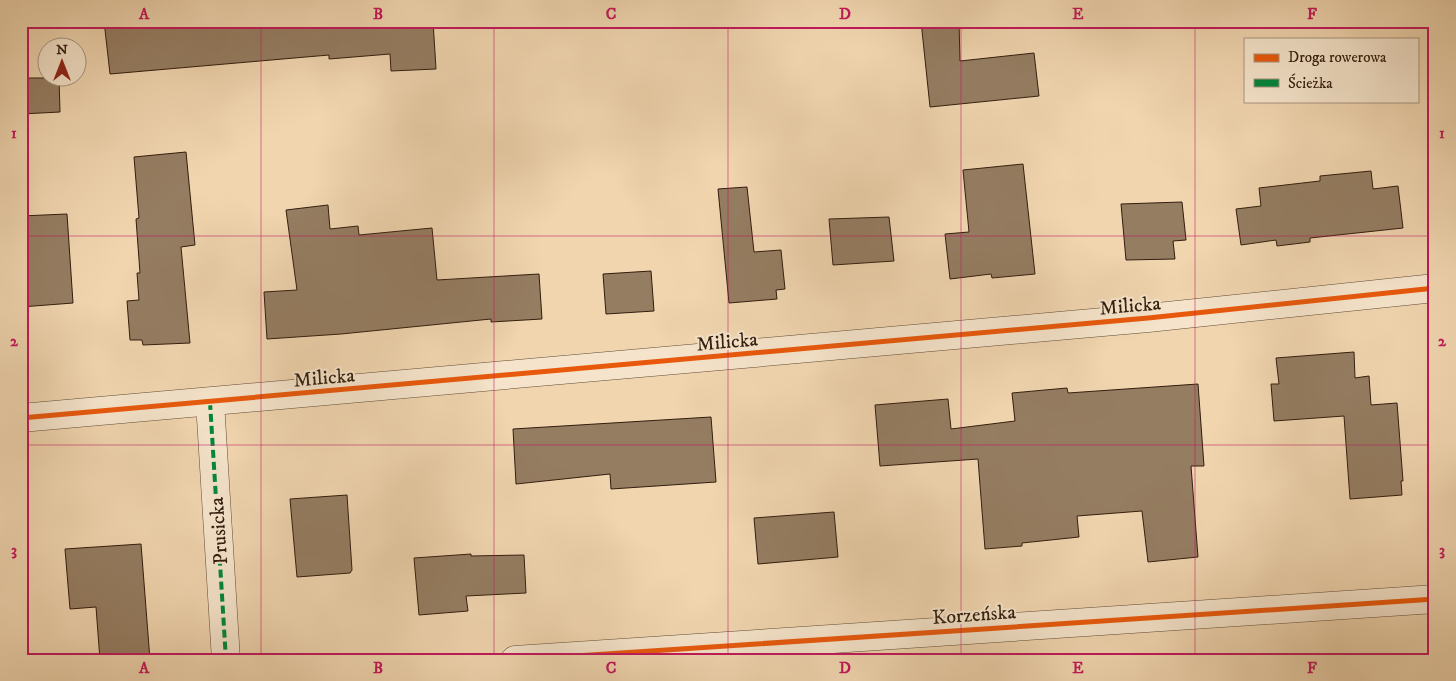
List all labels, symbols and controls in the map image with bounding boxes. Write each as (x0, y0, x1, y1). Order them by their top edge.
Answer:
text: A (138, 4, 150, 24)
text: B (373, 4, 383, 24)
text: C (606, 4, 616, 24)
text: D (839, 4, 851, 24)
text: E (1072, 4, 1084, 24)
text: F (1307, 4, 1317, 24)
north arrow (38, 38, 88, 88)
legend (1244, 38, 1418, 102)
text: N (56, 41, 68, 59)
text: Droga rowerowa (1288, 48, 1387, 67)
text: Ścieżka (1288, 73, 1333, 93)
text: 1 (11, 123, 17, 143)
text: 1 (1439, 123, 1445, 143)
street label: Milicka (1098, 291, 1162, 322)
street label: Milicka (695, 327, 759, 358)
text: 2 (10, 331, 19, 351)
text: 2 (1438, 331, 1447, 351)
street label: Milicka (292, 363, 356, 394)
street label: Prusicka (205, 496, 234, 565)
text: 3 (11, 540, 17, 560)
text: 3 (1439, 540, 1445, 560)
street label: Korzeńska (932, 600, 1017, 631)
text: A (138, 658, 150, 678)
text: B (373, 658, 383, 678)
text: C (606, 658, 616, 678)
text: D (839, 658, 851, 678)
text: E (1072, 658, 1084, 678)
text: F (1307, 658, 1317, 678)

